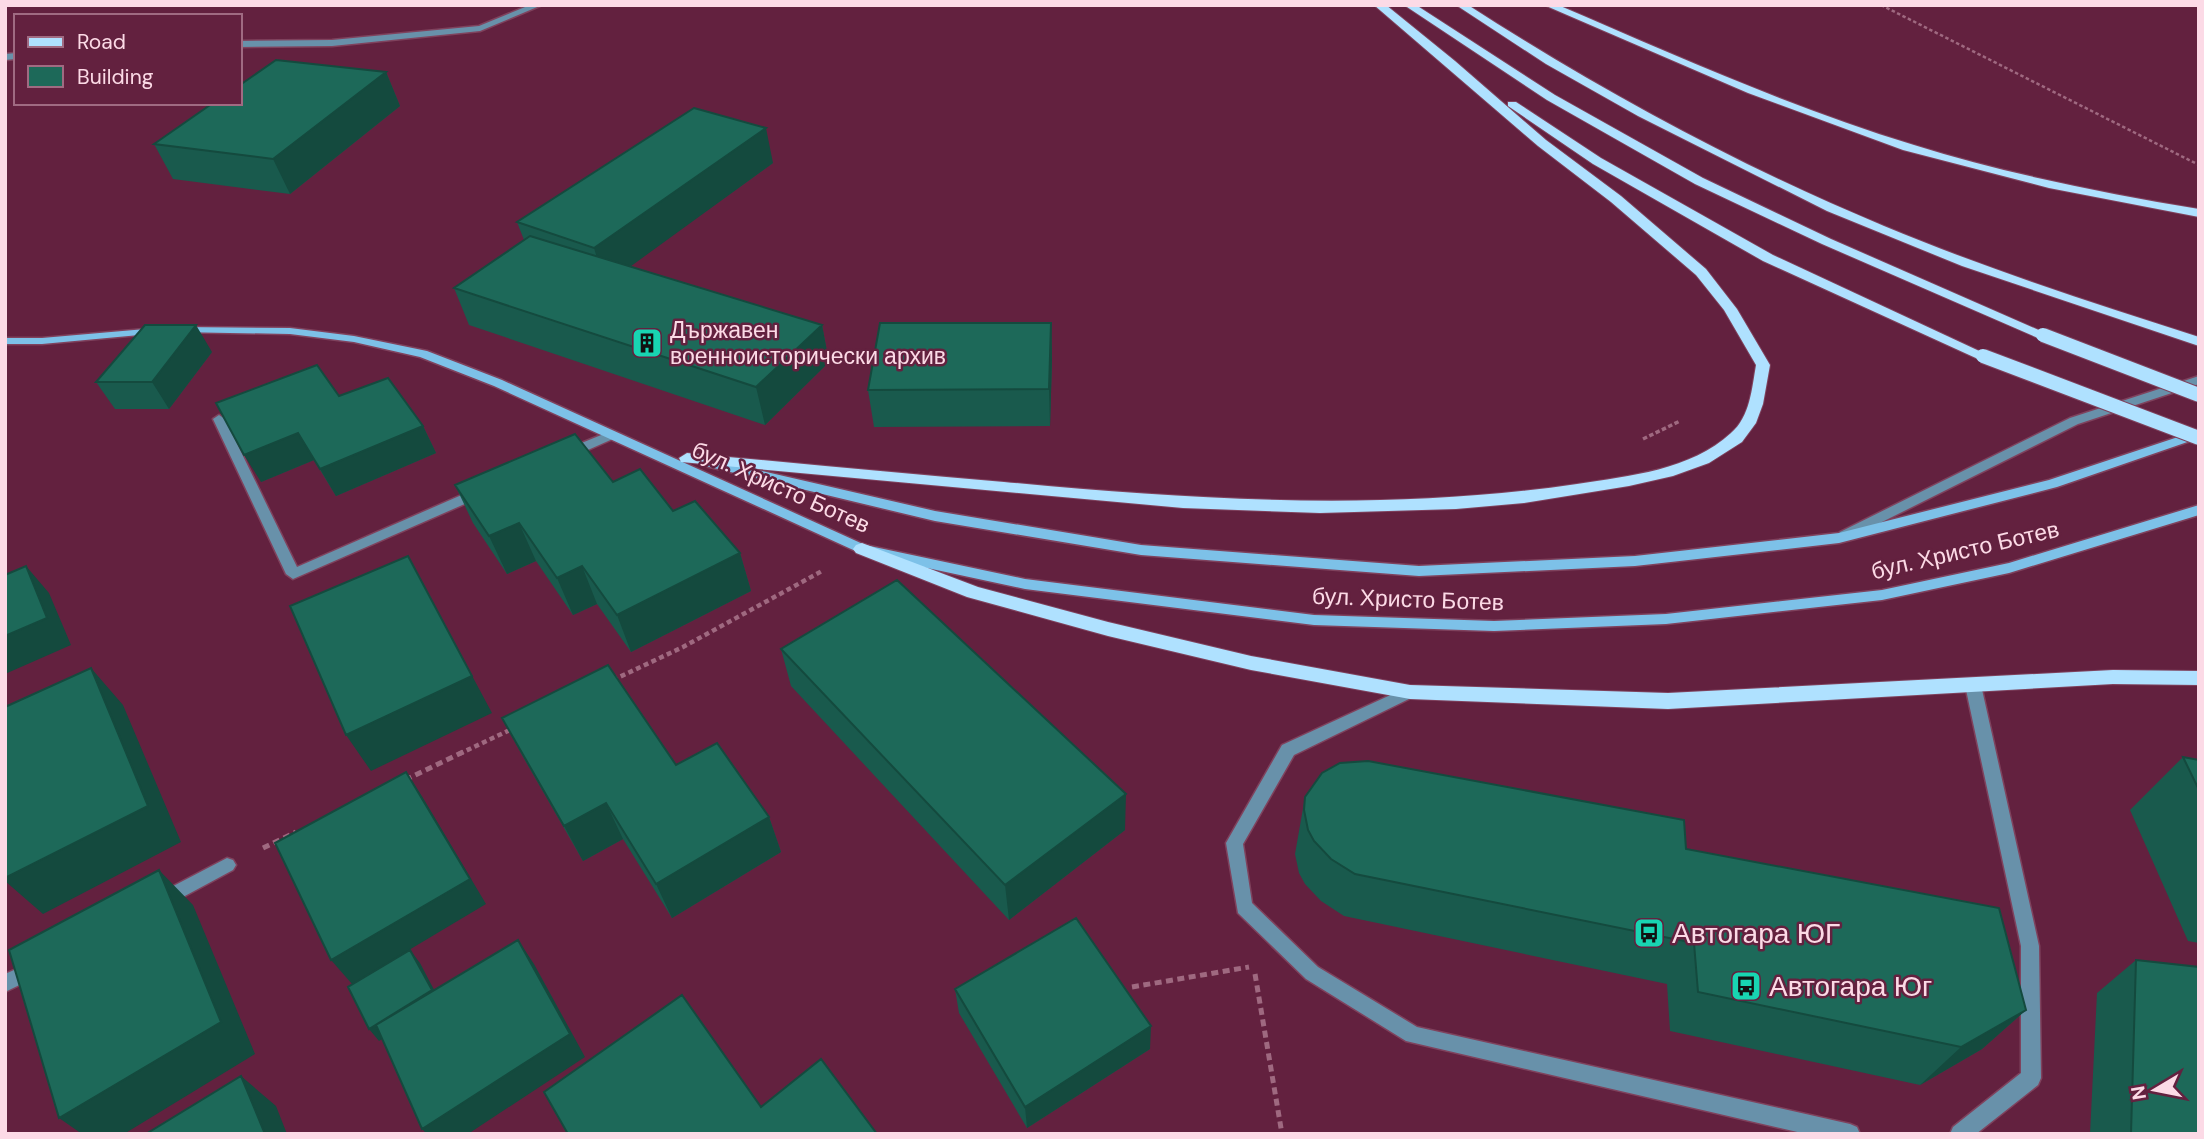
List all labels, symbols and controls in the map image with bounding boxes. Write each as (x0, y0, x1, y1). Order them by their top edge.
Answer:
legend (14, 14, 242, 105)
text: Road (77, 28, 126, 56)
text: Building (77, 63, 154, 91)
place label: Държавен военноисторически архив (670, 315, 946, 371)
building icon: Държавен военноисторически архив (630, 326, 664, 360)
street label: бул. Христо Ботев (687, 434, 875, 540)
street label: бул. Христо Ботев (1868, 514, 2062, 586)
street label: бул. Христо Ботев (1311, 581, 1505, 617)
place label: Автогара ЮГ (1672, 915, 1840, 952)
bus stop icon: Автогара ЮГ (1632, 916, 1666, 950)
place label: Автогара Юг (1769, 968, 1932, 1005)
bus stop icon: Автогара Юг (1729, 969, 1763, 1003)
north arrow (2120, 1055, 2190, 1125)
text: N (2125, 1084, 2152, 1102)

